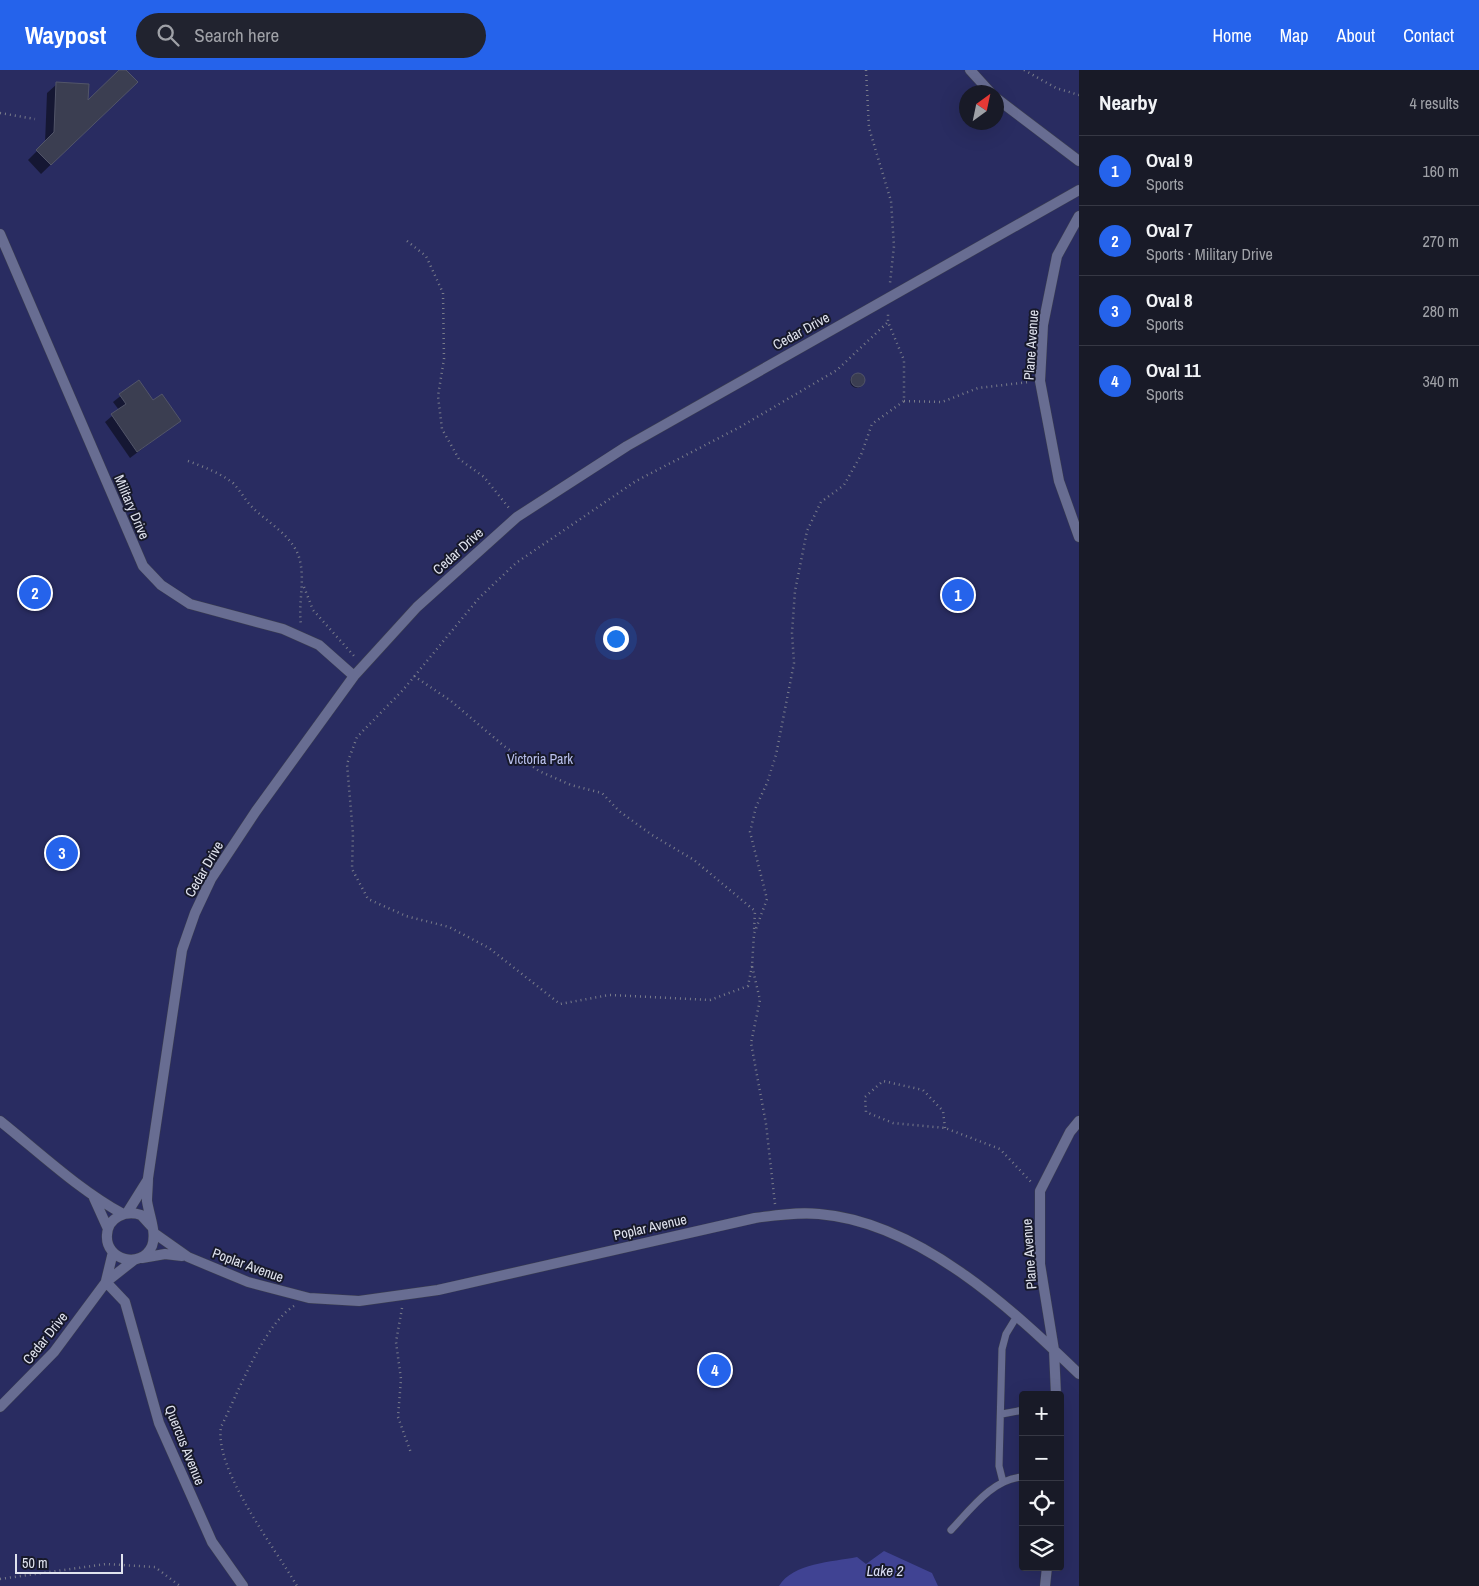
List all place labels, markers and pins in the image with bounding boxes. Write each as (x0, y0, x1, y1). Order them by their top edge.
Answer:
pin: 2 (19, 574, 51, 612)
pin: 1 (942, 576, 974, 614)
pin: 3 (46, 834, 78, 872)
pin: 4 (699, 1351, 731, 1389)

